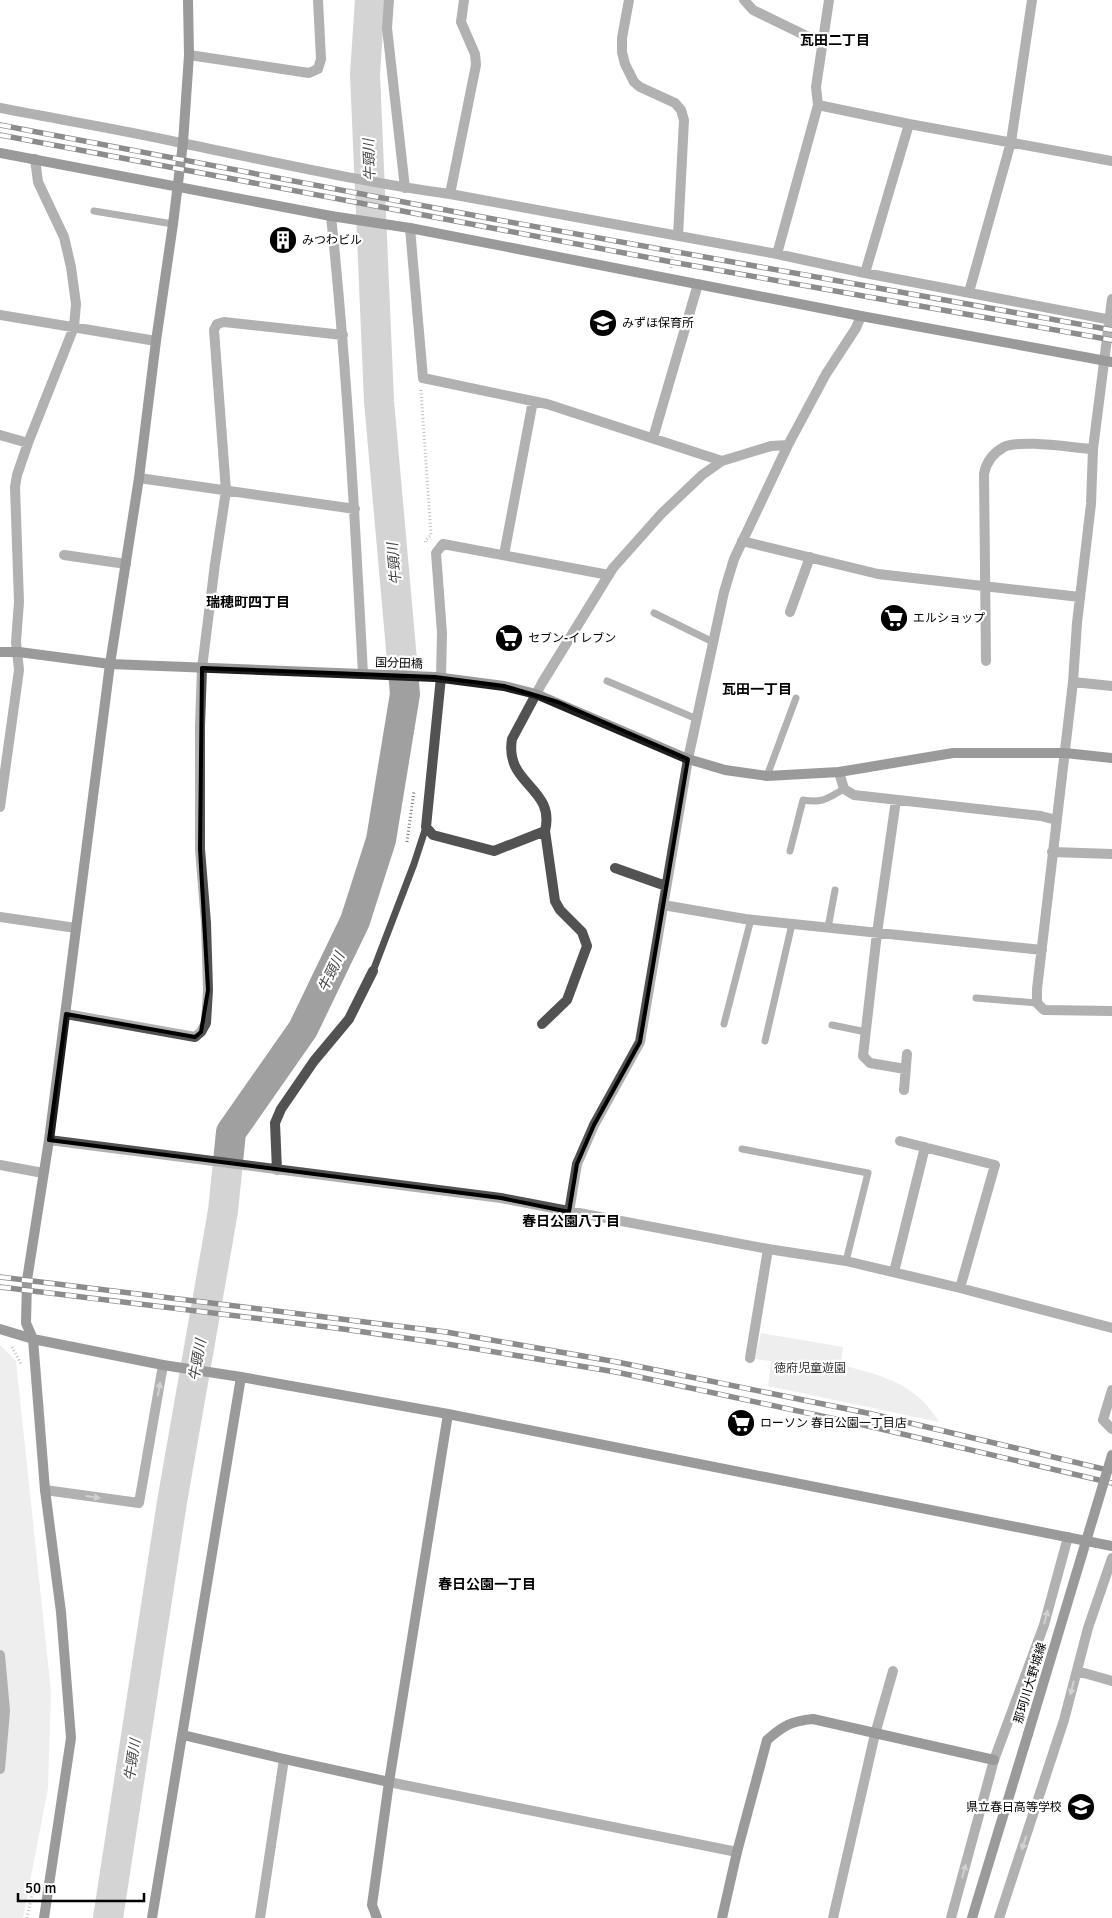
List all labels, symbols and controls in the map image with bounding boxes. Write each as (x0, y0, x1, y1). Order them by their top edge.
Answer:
district label: 瓦田二丁目 (800, 32, 870, 49)
water label: 牛頸川 (360, 137, 379, 181)
building icon: みつわビル (268, 225, 298, 255)
place label: みつわビル (302, 233, 362, 248)
school or university icon: みずほ保育所 (588, 308, 618, 338)
place label: みずほ保育所 (622, 316, 694, 331)
water label: 牛頸川 (384, 540, 405, 586)
district label: 瑞穂町四丁目 (206, 594, 290, 611)
supermarket icon: エルショップ (879, 603, 909, 633)
place label: エルショップ (913, 611, 985, 626)
supermarket icon: セブン-イレブン (494, 623, 524, 653)
place label: セブン-イレブン (528, 631, 616, 646)
street label: 国分田橋 (375, 655, 423, 672)
district label: 瓦田一丁目 (722, 681, 792, 698)
water label: 牛頸川 (315, 948, 349, 995)
district label: 春日公園八丁目 (522, 1213, 620, 1230)
water label: 牛頸川 (185, 1336, 210, 1382)
park label: 徳府児童遊園 (774, 1361, 846, 1376)
one-way arrow (156, 1381, 164, 1397)
supermarket icon: ローソン 春日公園一丁目店 (726, 1408, 756, 1438)
place label: ローソン 春日公園一丁目店 (760, 1416, 907, 1431)
one-way arrow (85, 1493, 101, 1501)
district label: 春日公園一丁目 (438, 1576, 536, 1593)
one-way arrow (1043, 1609, 1051, 1624)
street label: 那珂川大野城線 (1011, 1641, 1050, 1726)
one-way arrow (1068, 1681, 1076, 1696)
water label: 牛頸川 (121, 1736, 144, 1782)
school or university icon: 県立春日高等学校 (1066, 1792, 1096, 1822)
place label: 県立春日高等学校 (966, 1800, 1062, 1815)
one-way arrow (1019, 1836, 1027, 1851)
one-way arrow (960, 1863, 968, 1879)
scale bar (18, 1870, 144, 1902)
text: 50 m (25, 1879, 56, 1897)

